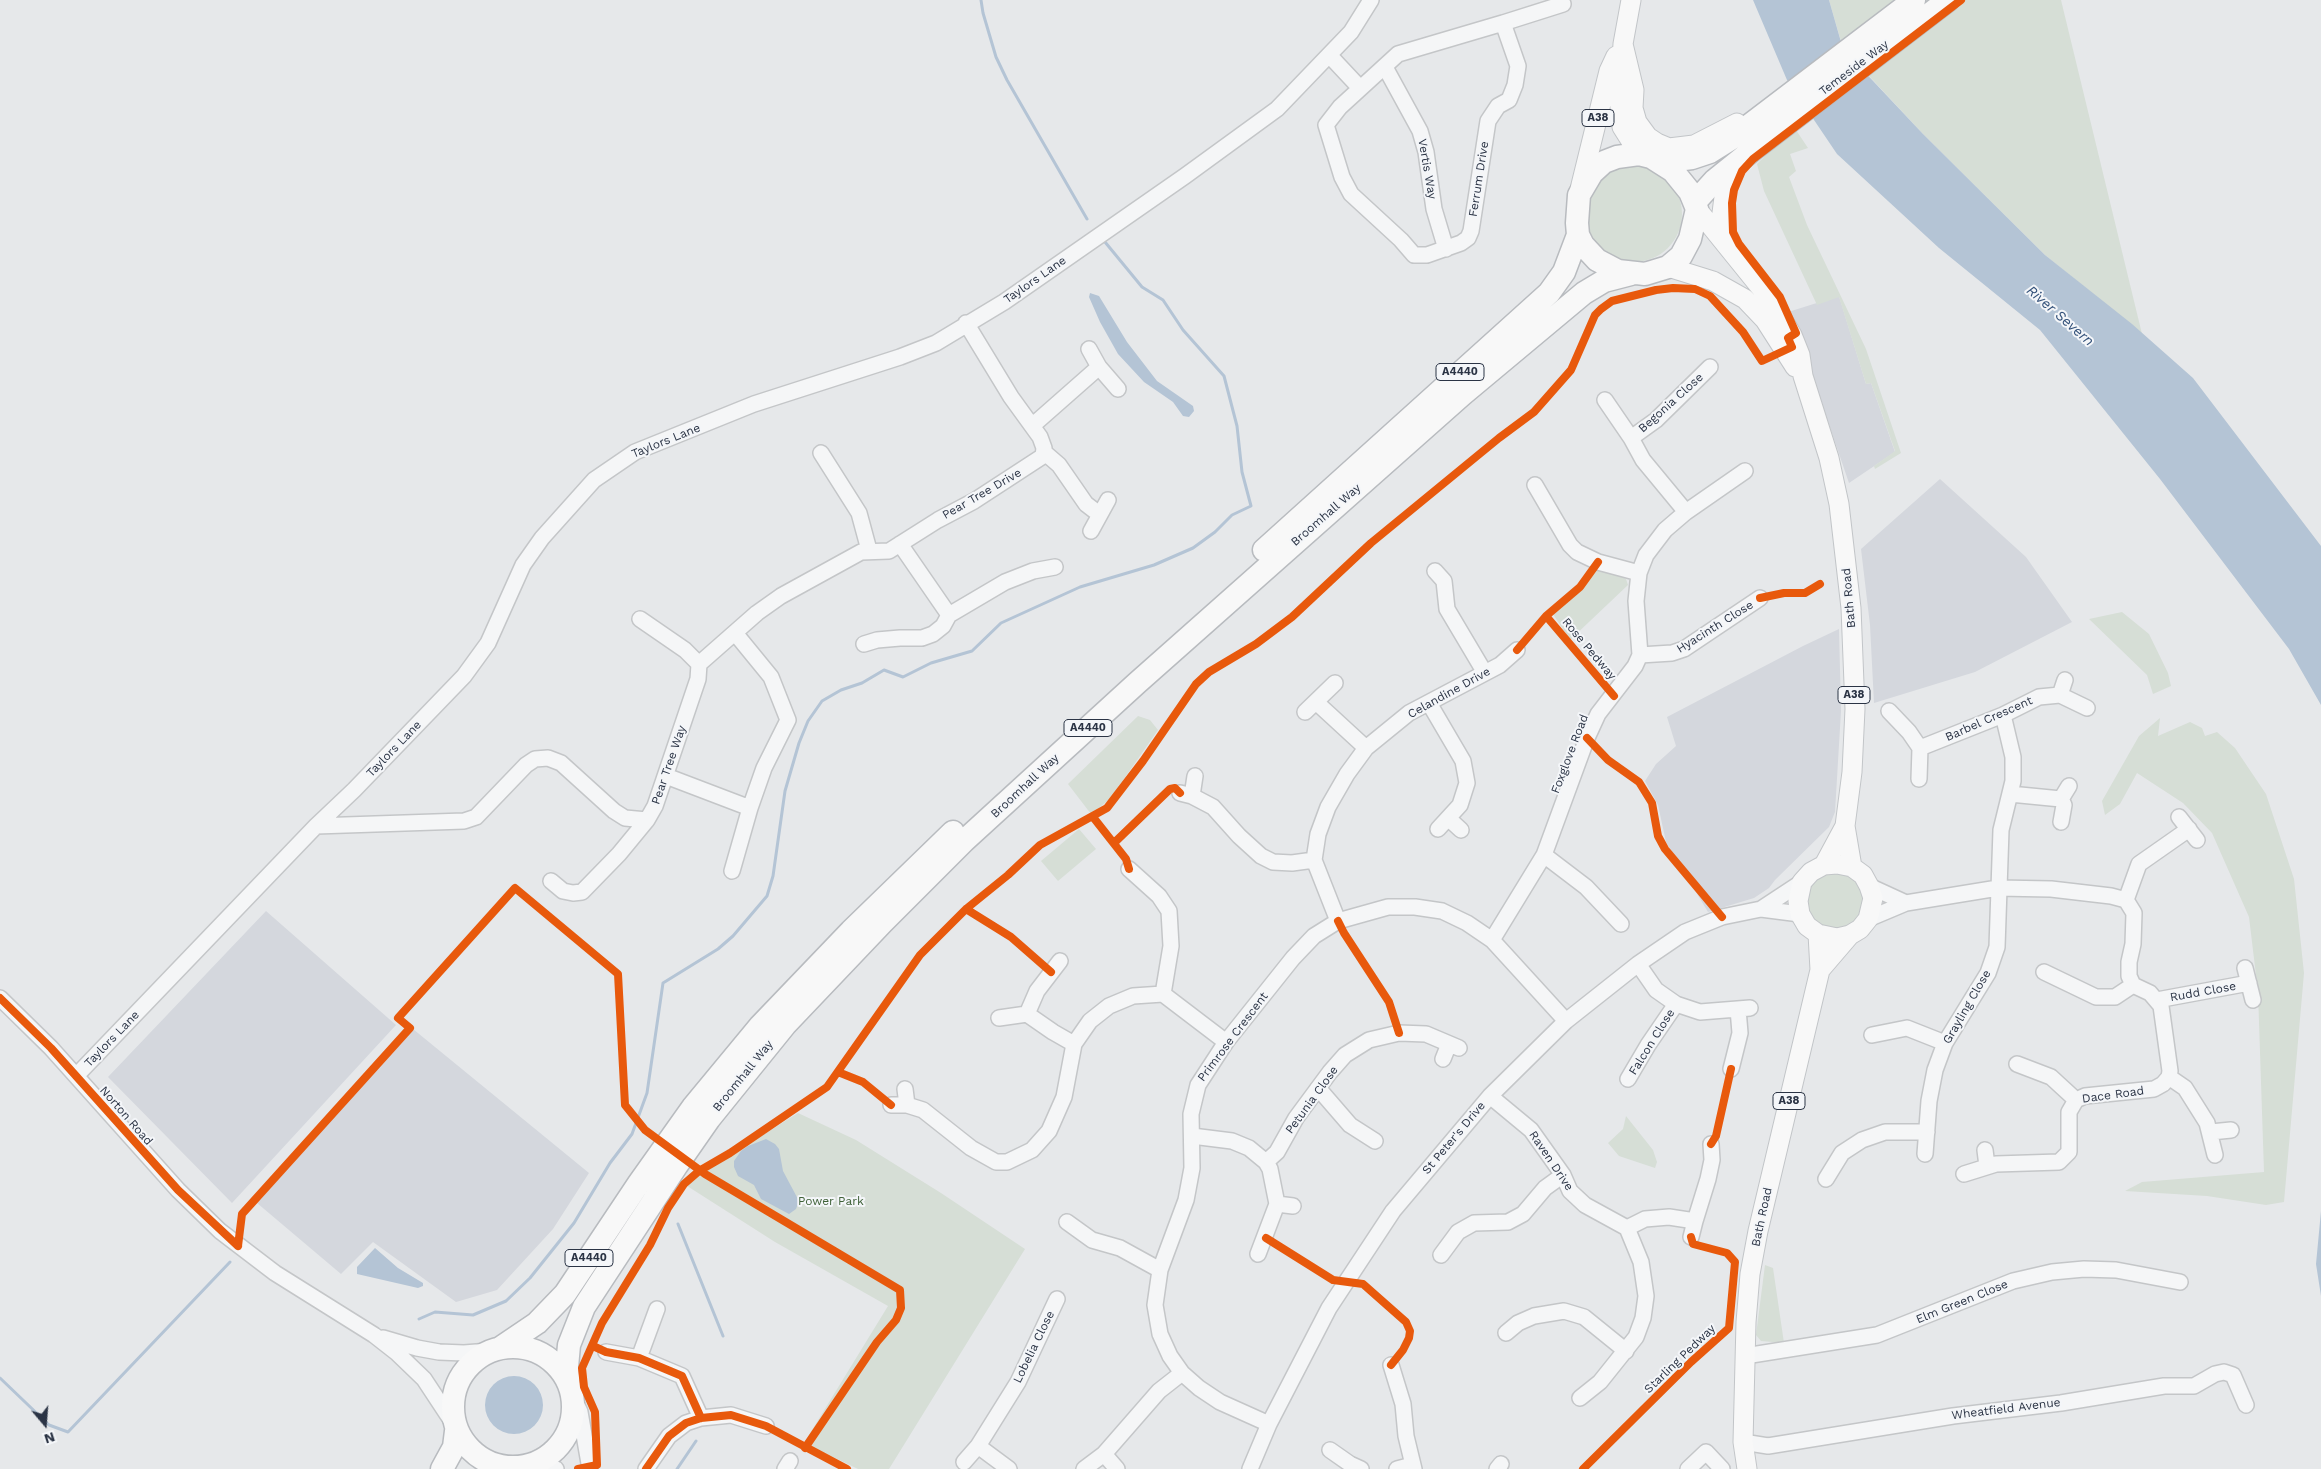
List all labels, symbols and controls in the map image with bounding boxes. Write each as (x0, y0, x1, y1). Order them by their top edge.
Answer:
street label: Temeside Way (1817, 37, 1891, 99)
road number: A38 (1582, 110, 1614, 126)
street label: Vertis Way (1415, 138, 1439, 200)
street label: Ferrum Drive (1466, 140, 1492, 218)
street label: Taylors Lane (1001, 253, 1069, 307)
water label: River Severn (2023, 282, 2097, 350)
road number: A4440 (1436, 364, 1484, 381)
street label: Begonia Close (1636, 370, 1706, 436)
street label: Taylors Lane (629, 421, 703, 461)
street label: Pear Tree Drive (940, 466, 1024, 522)
street label: Broomhall Way (1288, 481, 1364, 549)
street label: Bath Road (1839, 567, 1859, 629)
street label: Hyacinth Close (1674, 598, 1756, 656)
street label: Rose Pedway (1559, 615, 1619, 683)
street label: Celandine Drive (1405, 664, 1493, 722)
road number: A38 (1838, 686, 1870, 704)
street label: Barbel Crescent (1943, 693, 2035, 745)
street label: Foxglove Road (1548, 712, 1592, 796)
street label: Taylors Lane (363, 718, 425, 780)
road number: A4440 (1064, 720, 1112, 736)
street label: Pear Tree Way (649, 724, 689, 806)
street label: Broomhall Way (988, 751, 1062, 821)
street label: Grayling Close (1940, 967, 1994, 1047)
street label: Rudd Close (2169, 979, 2237, 1005)
street label: Primrose Crescent (1195, 989, 1271, 1085)
street label: Falcon Close (1626, 1006, 1678, 1078)
street label: Taylors Lane (81, 1008, 143, 1070)
street label: Broomhall Way (710, 1037, 776, 1115)
street label: Petunia Close (1283, 1063, 1341, 1137)
street label: Norton Road (96, 1084, 156, 1148)
street label: Dace Road (2081, 1084, 2145, 1106)
road number: A38 (1773, 1092, 1805, 1110)
street label: St Peter's Drive (1419, 1099, 1489, 1177)
street label: Raven Drive (1526, 1128, 1576, 1194)
street label: Bath Road (1749, 1186, 1775, 1248)
park label: Power Park (798, 1194, 864, 1208)
road number: A4440 (565, 1250, 613, 1266)
street label: Elm Green Close (1914, 1277, 2010, 1327)
street label: Lobelia Close (1010, 1308, 1058, 1386)
street label: Starling Pedway (1641, 1321, 1719, 1397)
street label: Wheatfield Avenue (1951, 1395, 2061, 1423)
north arrow (20, 1399, 70, 1449)
text: N (42, 1429, 57, 1447)

